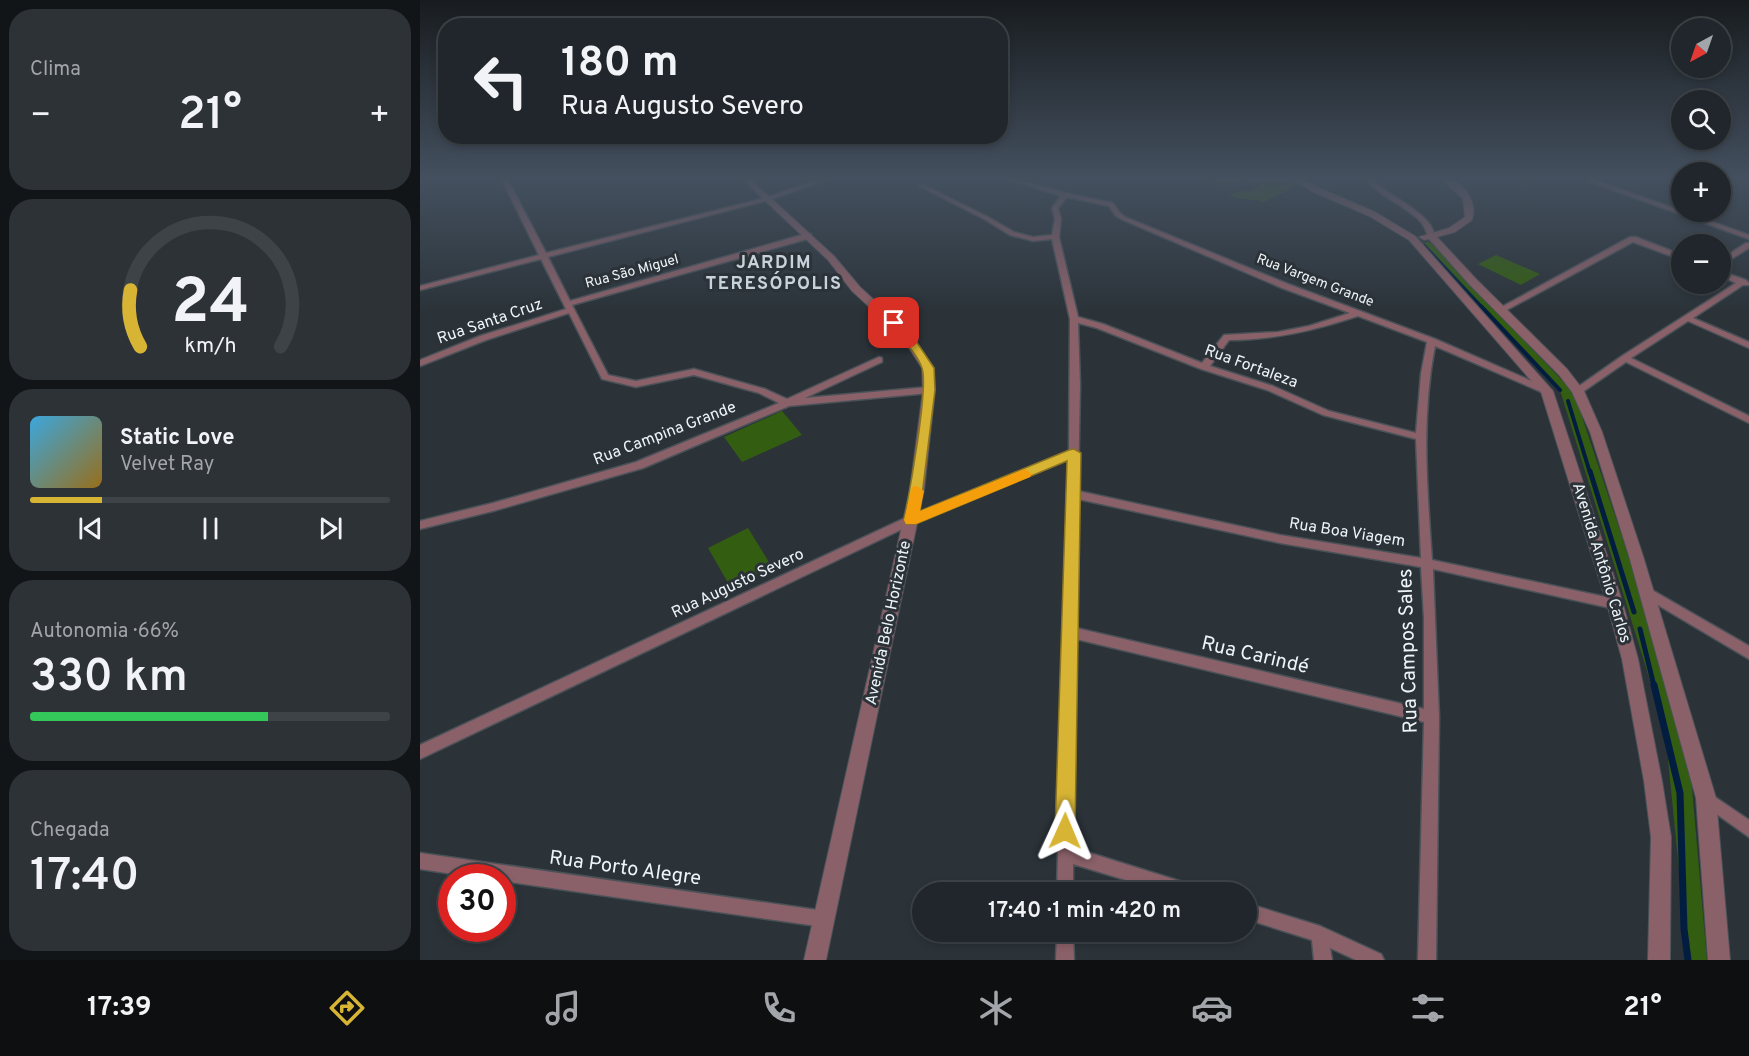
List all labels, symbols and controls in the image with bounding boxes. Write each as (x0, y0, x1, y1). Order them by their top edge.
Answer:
north arrow (1671, 18, 1731, 78)
map controls (1671, 18, 1731, 294)
text: 180 m (561, 38, 678, 91)
icon: left (462, 42, 540, 120)
text: Clima (30, 57, 81, 83)
text: 21° (178, 88, 242, 145)
text: Rua Augusto Severo (561, 90, 804, 124)
button: search (1671, 90, 1731, 150)
text: − (30, 96, 51, 138)
text: + (369, 96, 390, 138)
button: + (1671, 162, 1731, 222)
button: − (1671, 234, 1731, 294)
street label: Rua São Miguel (583, 251, 681, 293)
street label: Rua Vargem Grande (1254, 251, 1376, 311)
district label: JARDIM TERESÓPOLIS (706, 252, 843, 296)
text: 24 (171, 266, 249, 345)
street label: Rua Santa Cruz (435, 295, 545, 349)
pin (868, 297, 919, 348)
icon: arrive (877, 306, 910, 339)
text: km/h (184, 333, 236, 360)
street label: Rua Fortaleza (1201, 341, 1301, 393)
street label: Rua Campina Grande (591, 398, 739, 470)
text: Static Love (120, 425, 234, 452)
text: Velvet Ray (120, 452, 214, 478)
street label: Avenida Antônio Carlos (1567, 480, 1635, 646)
icon: previous (74, 512, 107, 545)
icon: pause (194, 512, 227, 545)
icon: next (314, 512, 347, 545)
street label: Rua Boa Viagem (1287, 514, 1407, 552)
street label: Avenida Belo Horizonte (862, 539, 916, 707)
street label: Rua Augusto Severo (669, 544, 808, 623)
street label: Rua Campos Sales (1393, 568, 1425, 734)
text: Autonomia · 66% (30, 619, 179, 645)
street label: Rua Carindé (1199, 631, 1311, 681)
text: 330 km (30, 650, 188, 707)
position arrow (1033, 799, 1097, 863)
text: Chegada (30, 818, 110, 844)
street label: Rua Porto Alegre (547, 845, 703, 893)
text: 17:40 (30, 849, 139, 906)
speed limit sign: 30 (438, 864, 516, 942)
text: 17:40 · 1 min · 420 m (988, 898, 1181, 925)
icon: directions (326, 987, 368, 1029)
icon: music (542, 987, 584, 1029)
icon: phone (758, 987, 800, 1029)
icon: climate (975, 987, 1017, 1029)
icon: car (1191, 987, 1233, 1029)
icon: filters (1407, 987, 1449, 1029)
text: 17:39 (87, 991, 152, 1025)
text: 21° (1623, 991, 1662, 1025)

